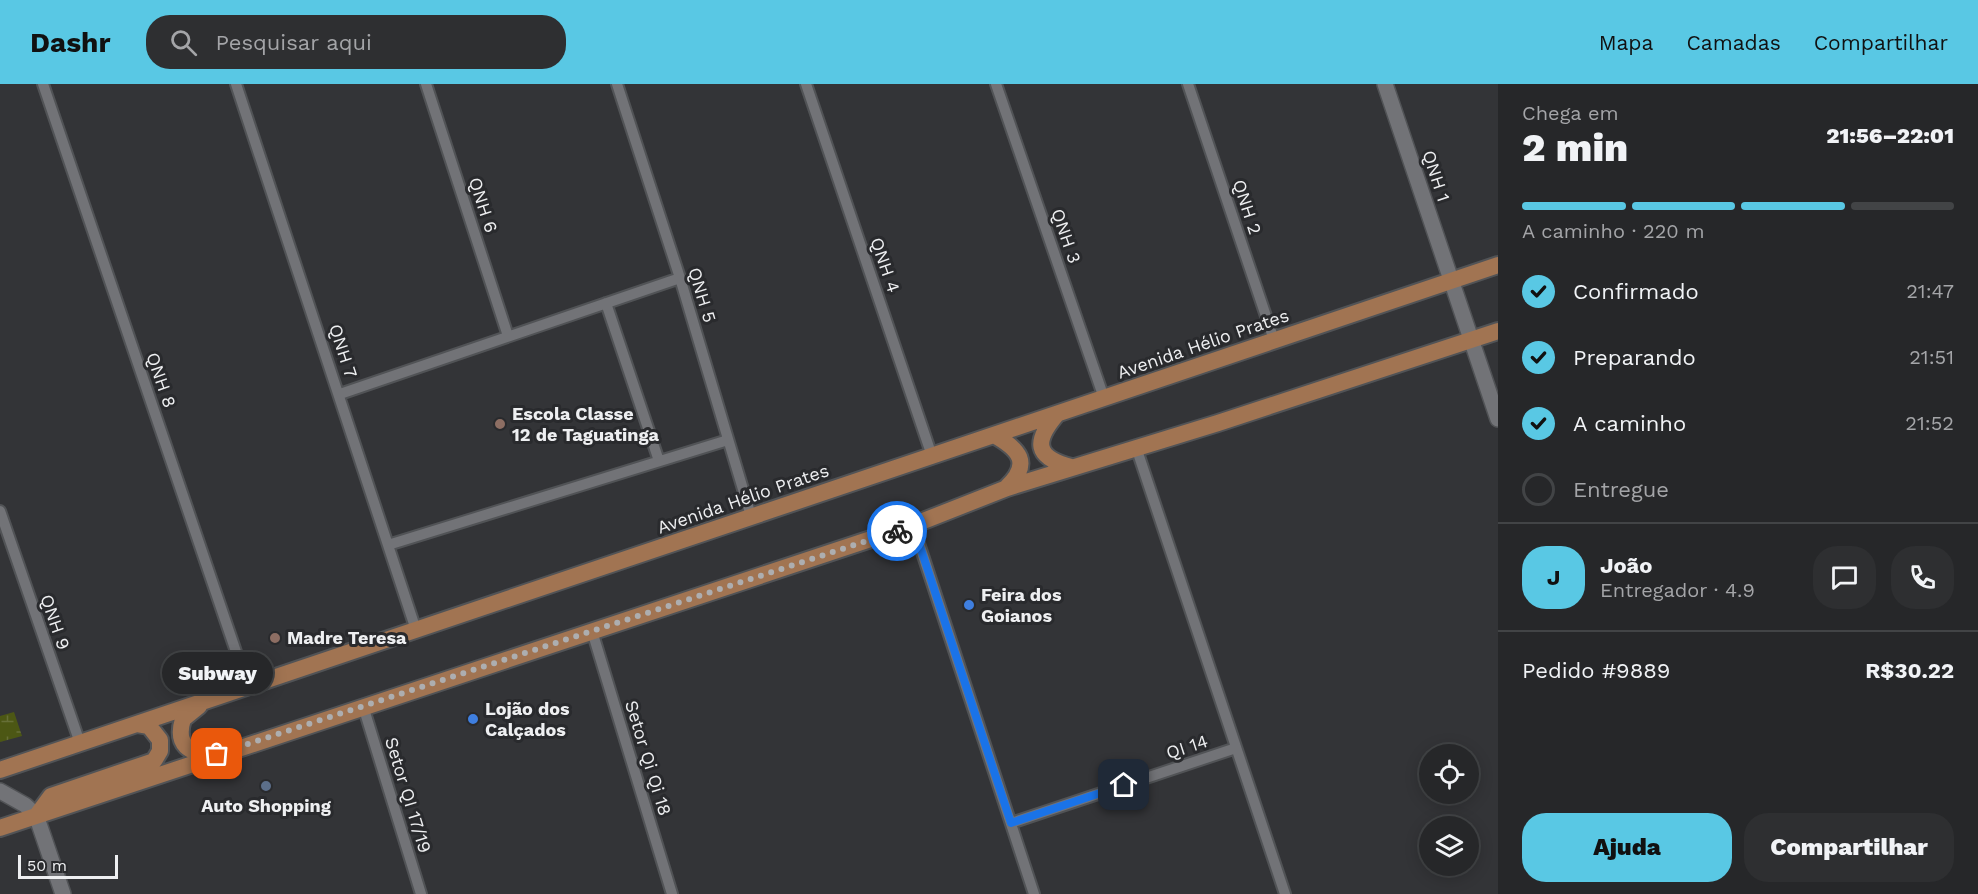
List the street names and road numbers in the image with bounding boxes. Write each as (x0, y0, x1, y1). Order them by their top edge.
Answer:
street label: QNH 1 (1418, 148, 1455, 204)
street label: QNH 6 (465, 175, 502, 235)
street label: QNH 2 (1229, 177, 1266, 237)
street label: QNH 3 (1047, 206, 1086, 266)
street label: QNH 4 (866, 234, 905, 295)
street label: QNH 5 (684, 265, 721, 325)
street label: Avenida Hélio Prates (1114, 304, 1291, 383)
street label: QNH 7 (325, 321, 362, 380)
street label: QNH 8 (142, 349, 181, 410)
street label: Avenida Hélio Prates (654, 459, 831, 538)
street label: QNH 9 (36, 591, 75, 652)
street label: Setor Qi Qi 18 (621, 698, 676, 818)
street label: QI 14 (1163, 730, 1210, 763)
street label: Setor QI 17/19 (381, 735, 436, 855)

